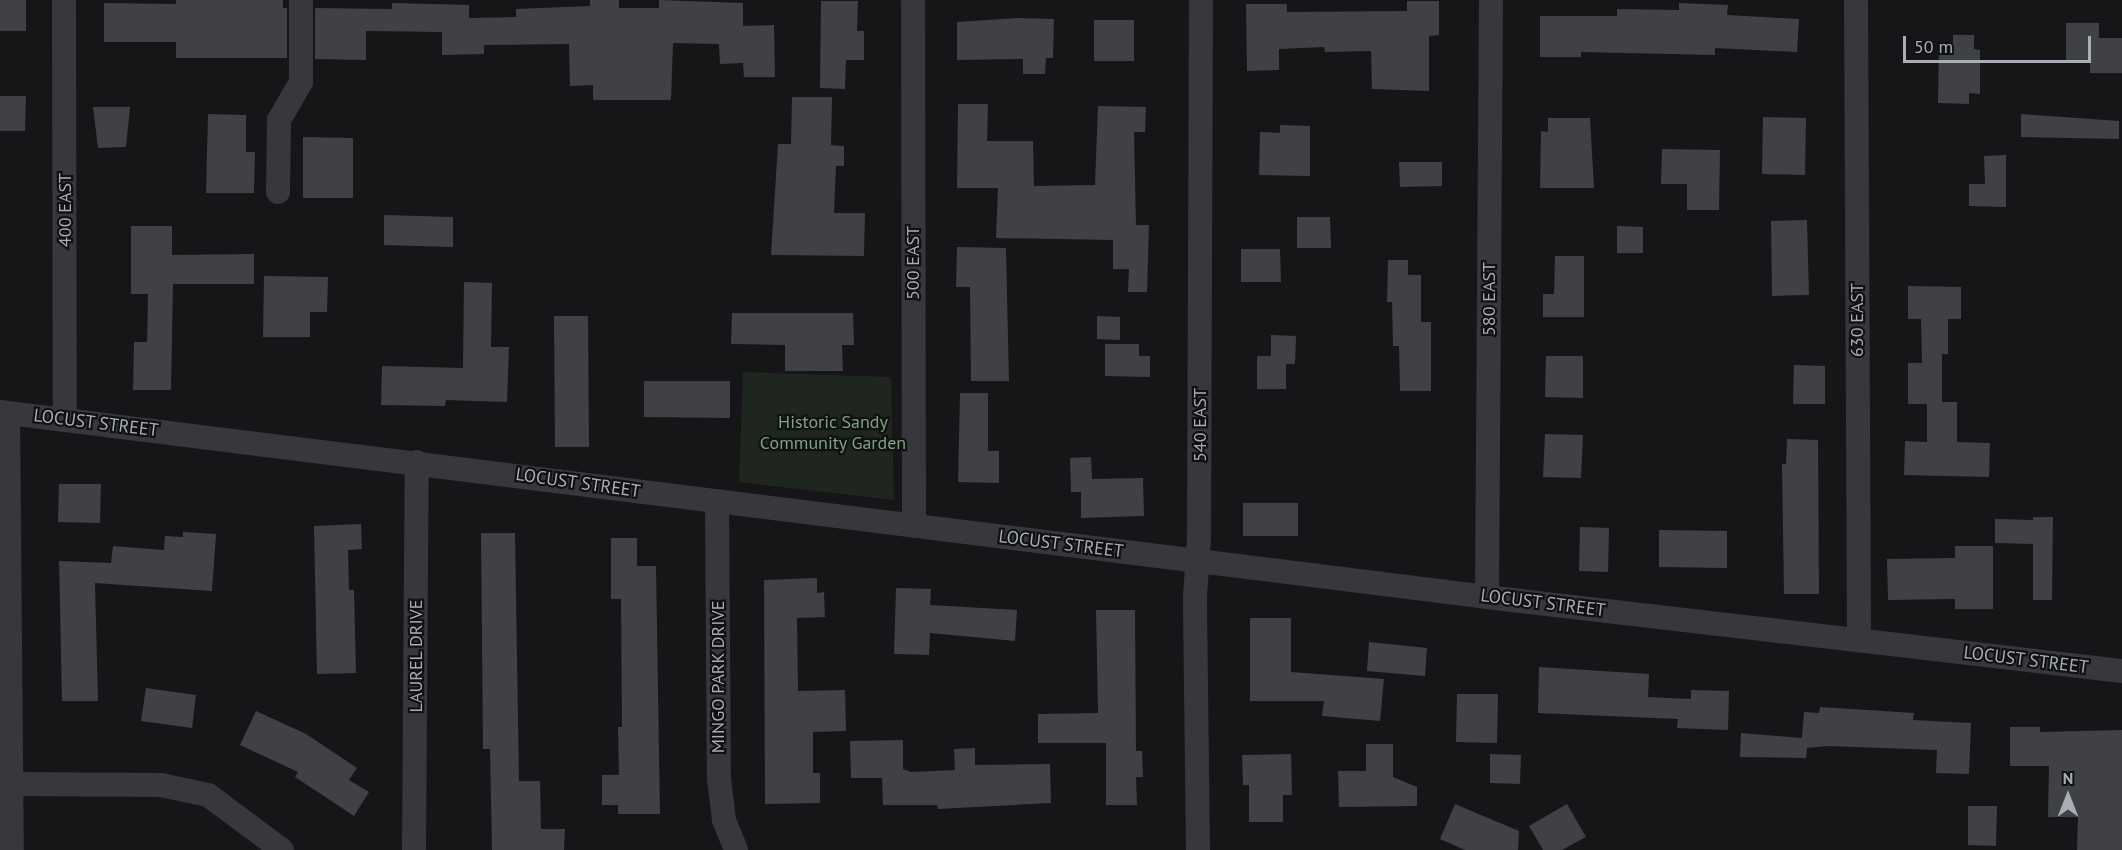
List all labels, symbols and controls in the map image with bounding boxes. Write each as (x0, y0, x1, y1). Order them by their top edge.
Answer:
scale bar (1906, 24, 2094, 62)
text: 50 m (1914, 35, 1953, 58)
street label: 400 EAST (54, 173, 76, 247)
street label: 500 EAST (902, 226, 924, 300)
street label: 580 EAST (1478, 262, 1500, 336)
street label: 630 EAST (1846, 283, 1868, 357)
street label: 540 EAST (1189, 388, 1211, 462)
street label: LOCUST STREET (32, 405, 160, 441)
park label: Historic Sandy Community Garden (760, 412, 906, 454)
street label: LOCUST STREET (514, 464, 642, 502)
street label: LOCUST STREET (997, 526, 1125, 562)
street label: LOCUST STREET (1479, 585, 1607, 621)
street label: LAUREL DRIVE (405, 599, 427, 713)
street label: MINGO PARK DRIVE (707, 600, 729, 754)
street label: LOCUST STREET (1962, 642, 2090, 678)
north arrow (2038, 766, 2098, 826)
text: N (2063, 768, 2073, 788)

